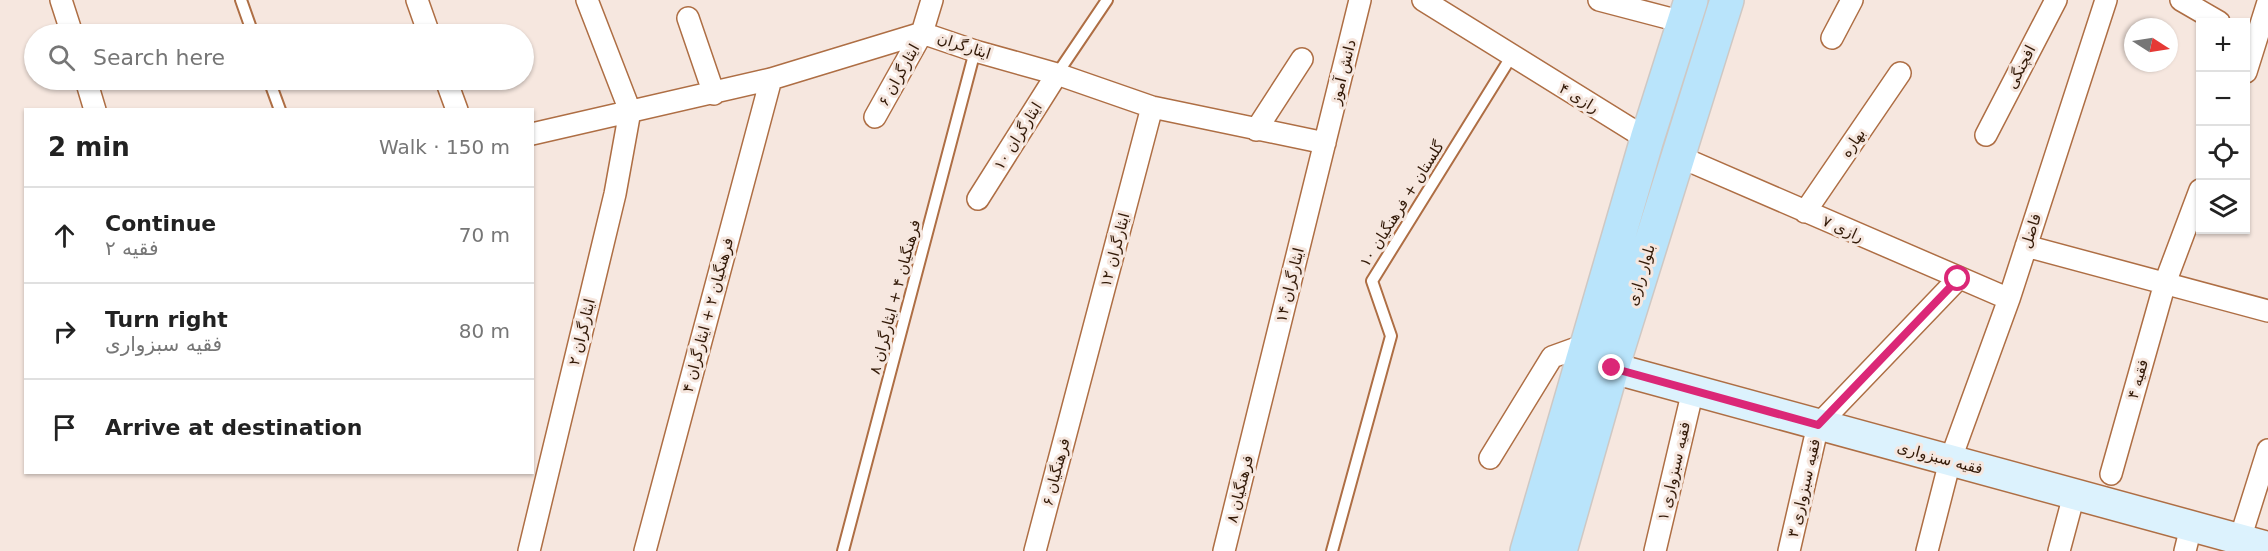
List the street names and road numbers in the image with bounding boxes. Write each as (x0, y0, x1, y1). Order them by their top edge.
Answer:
street label: ایثارگران (935, 29, 993, 63)
street label: دانش آموز (1326, 38, 1360, 107)
street label: ایثارگران ۶ (875, 41, 923, 109)
street label: افچنگی (2002, 42, 2040, 92)
street label: رازی ۴ (1556, 79, 1602, 117)
street label: ایثارگران ۱۰ (990, 99, 1046, 173)
street label: بهاره (1837, 125, 1869, 161)
street label: گلستان + فرهنگیان ۱۰ (1356, 137, 1448, 270)
street label: ایثارگران ۱۲ (1096, 211, 1134, 289)
street label: فاضل (2017, 211, 2045, 251)
street label: رازی ۷ (1820, 212, 1866, 246)
street label: فرهنگیان ۴ + ایثارگران ۸ (866, 218, 924, 376)
street label: فرهنگیان ۲ + ایثارگران ۴ (679, 236, 737, 394)
street label: بلوار رازی (1623, 242, 1659, 308)
street label: ایثارگران ۱۴ (1272, 246, 1308, 324)
street label: ایثارگران ۲ (565, 297, 599, 367)
street label: فقیه ۴ (2124, 357, 2152, 401)
street label: فقیه سبزواری ۱ (1654, 420, 1694, 522)
street label: فرهنگیان ۶ (1038, 436, 1074, 508)
street label: فقیه سبزواری ۳ (1784, 437, 1824, 539)
street label: فقیه سبزواری (1895, 438, 1985, 478)
street label: فرهنگیان ۸ (1223, 453, 1257, 525)

